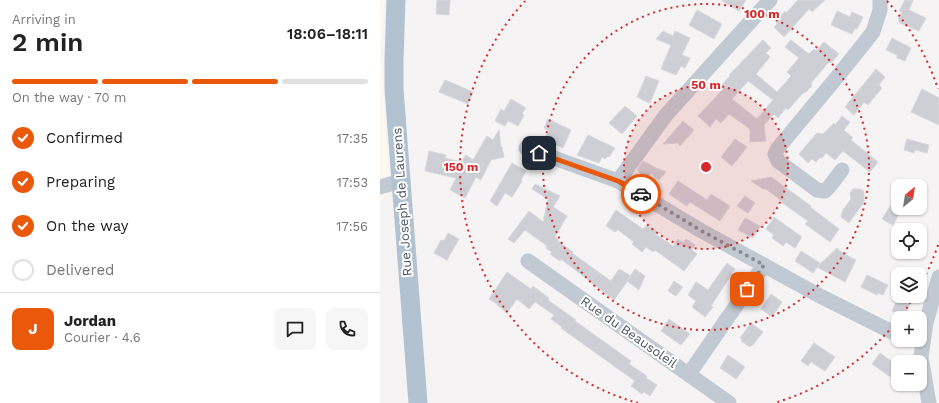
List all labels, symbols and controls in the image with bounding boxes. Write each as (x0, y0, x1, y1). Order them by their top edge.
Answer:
text: 100 m (744, 7, 780, 21)
text: Arriving in (12, 12, 76, 27)
text: 18:06–18:11 (287, 25, 368, 43)
text: 2 min (12, 27, 83, 57)
text: 50 m (691, 78, 721, 92)
text: On the way · 70 m (12, 90, 126, 105)
icon: check (12, 127, 34, 149)
street label: Rue Joseph de Laurens (389, 127, 415, 277)
text: Confirmed (46, 129, 123, 147)
text: 17:35 (337, 131, 368, 146)
pin (522, 136, 556, 170)
icon: home (528, 142, 550, 164)
text: 150 m (444, 160, 478, 174)
centre of rings (699, 160, 713, 174)
icon: check (12, 171, 34, 193)
text: Preparing (46, 173, 115, 191)
courier (621, 174, 661, 214)
text: 17:53 (337, 175, 368, 190)
north arrow (891, 179, 927, 215)
map controls (891, 179, 927, 391)
icon: car (630, 183, 652, 205)
icon: check (12, 215, 34, 237)
text: On the way (46, 217, 128, 235)
text: 17:56 (336, 219, 368, 234)
button: locate (891, 223, 927, 259)
text: Delivered (46, 261, 114, 279)
button: layers (891, 267, 927, 303)
pin (730, 272, 764, 306)
icon: bag (736, 278, 758, 300)
street label: Rue du Beausoleil (578, 293, 680, 371)
button: chat (274, 308, 316, 350)
button: phone (326, 308, 368, 350)
button: + (891, 311, 927, 347)
text: Jordan (64, 312, 116, 330)
text: J (28, 320, 38, 338)
text: Courier · 4.6 (64, 330, 141, 345)
button: − (891, 355, 927, 391)

